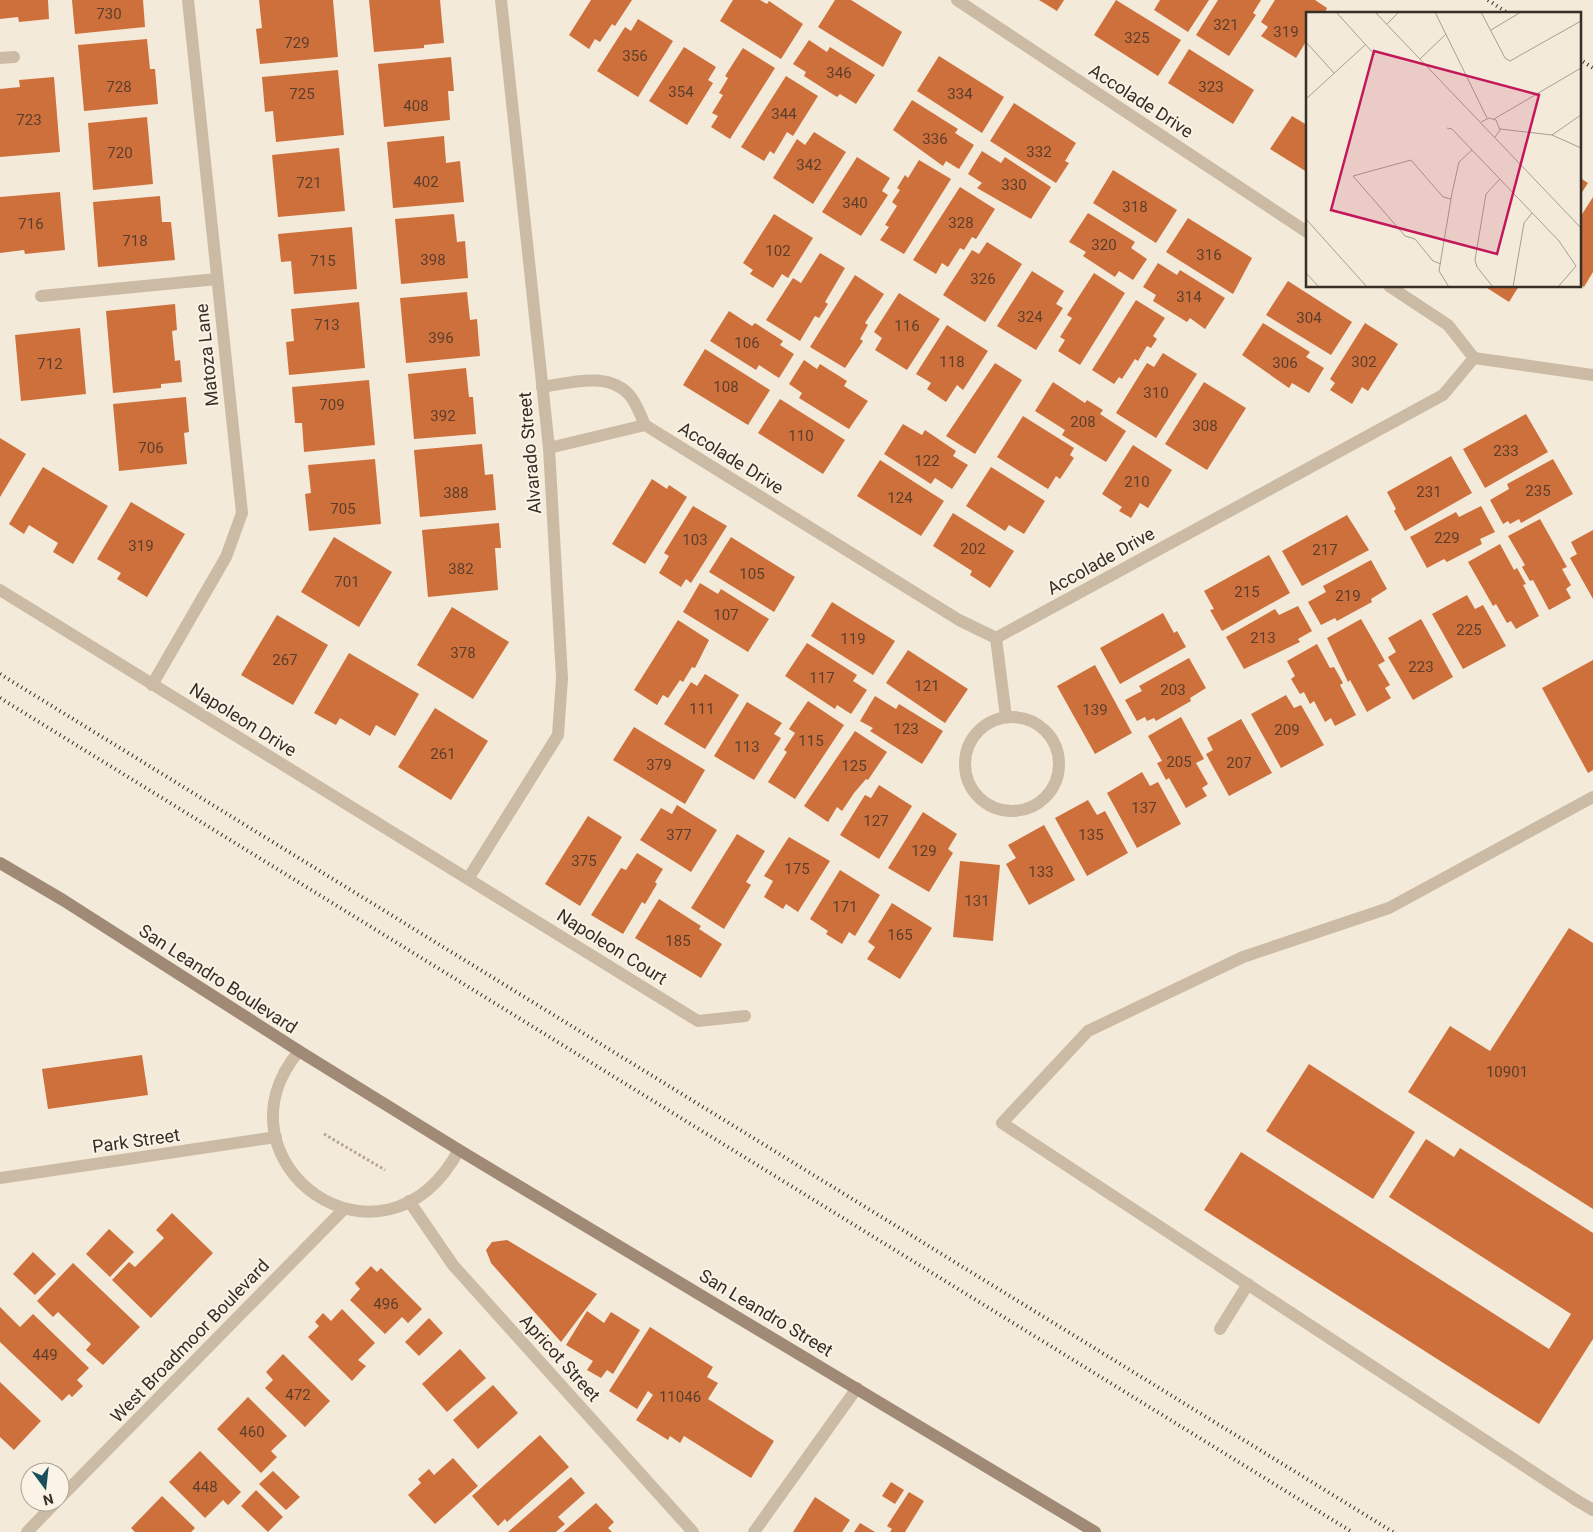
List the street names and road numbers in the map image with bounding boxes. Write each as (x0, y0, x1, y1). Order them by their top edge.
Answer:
street label: Accolade Drive (1085, 59, 1197, 142)
street label: Matoza Lane (191, 302, 222, 408)
street label: Alvarado Street (514, 391, 545, 515)
street label: Accolade Drive (675, 417, 788, 498)
street label: Accolade Drive (1043, 522, 1158, 599)
street label: Napoleon Drive (186, 678, 301, 761)
street label: Napoleon Court (553, 904, 671, 989)
street label: San Leandro Boulevard (135, 920, 301, 1038)
street label: Park Street (91, 1124, 181, 1157)
street label: West Broadmoor Boulevard (106, 1255, 273, 1427)
street label: San Leandro Street (696, 1264, 837, 1361)
street label: Apricot Street (516, 1310, 605, 1406)

